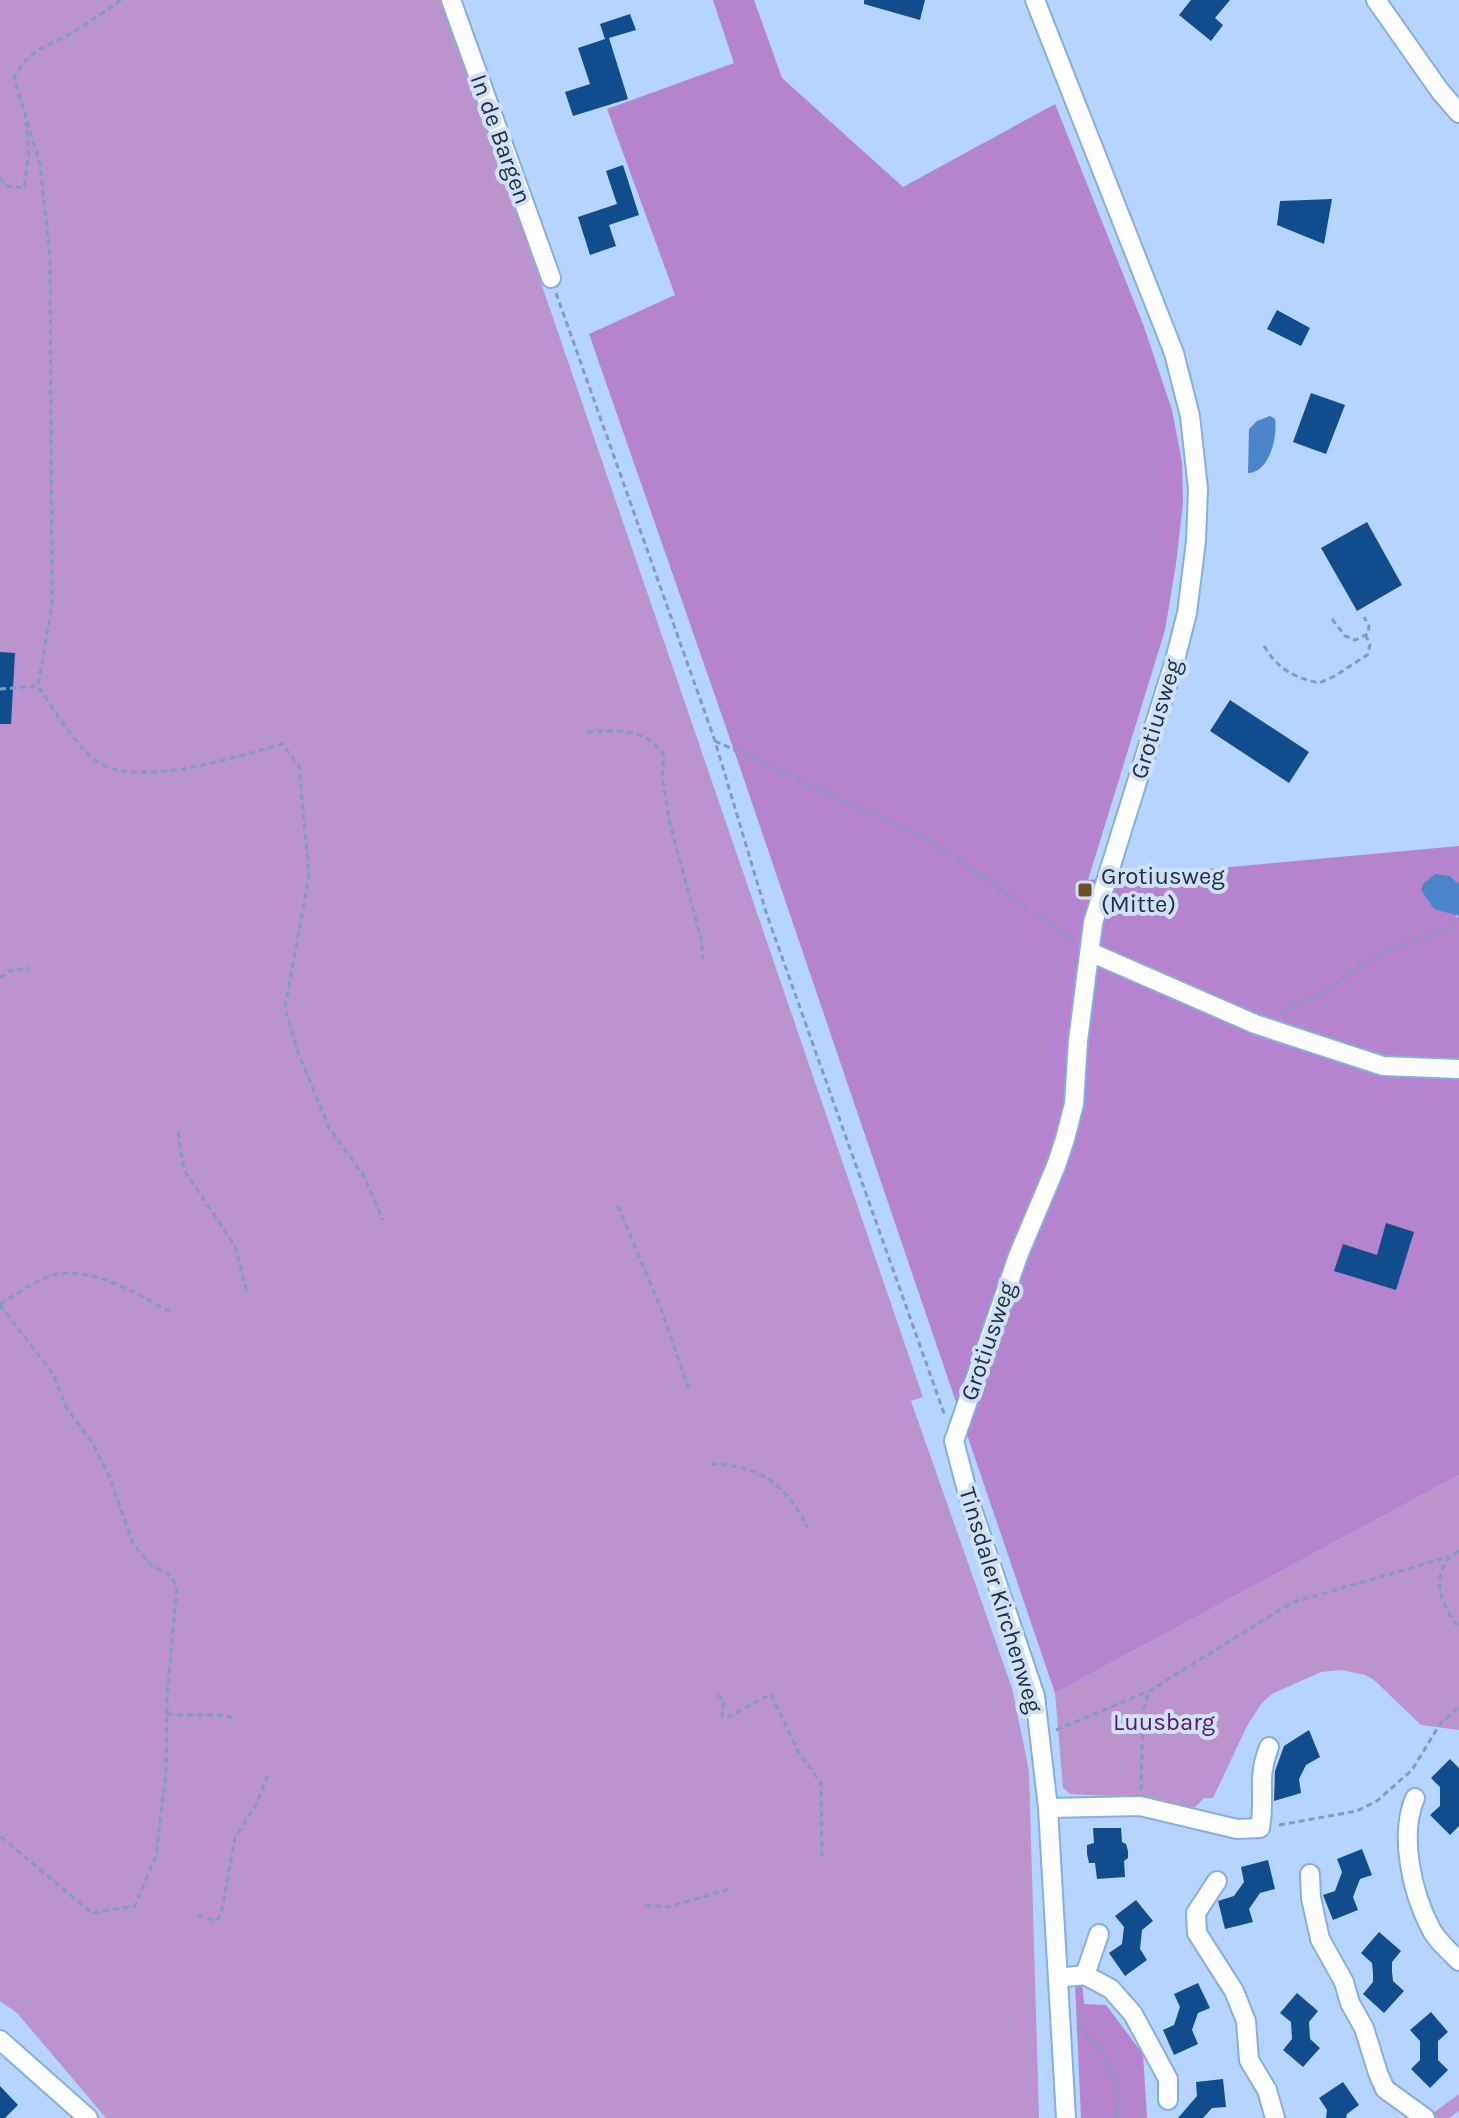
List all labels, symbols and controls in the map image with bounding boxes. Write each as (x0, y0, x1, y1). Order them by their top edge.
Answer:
street label: In de Bargen (465, 70, 537, 208)
street label: Grotiusweg (1125, 655, 1188, 782)
place label: Grotiusweg (Mitte) (1101, 862, 1225, 918)
marker: Grotiusweg (Mitte) (1076, 881, 1094, 899)
street label: Grotiusweg (955, 1277, 1022, 1404)
street label: Tinsdaler Kirchenweg (953, 1484, 1049, 1717)
park label: Luusbarg (1113, 1708, 1216, 1736)

